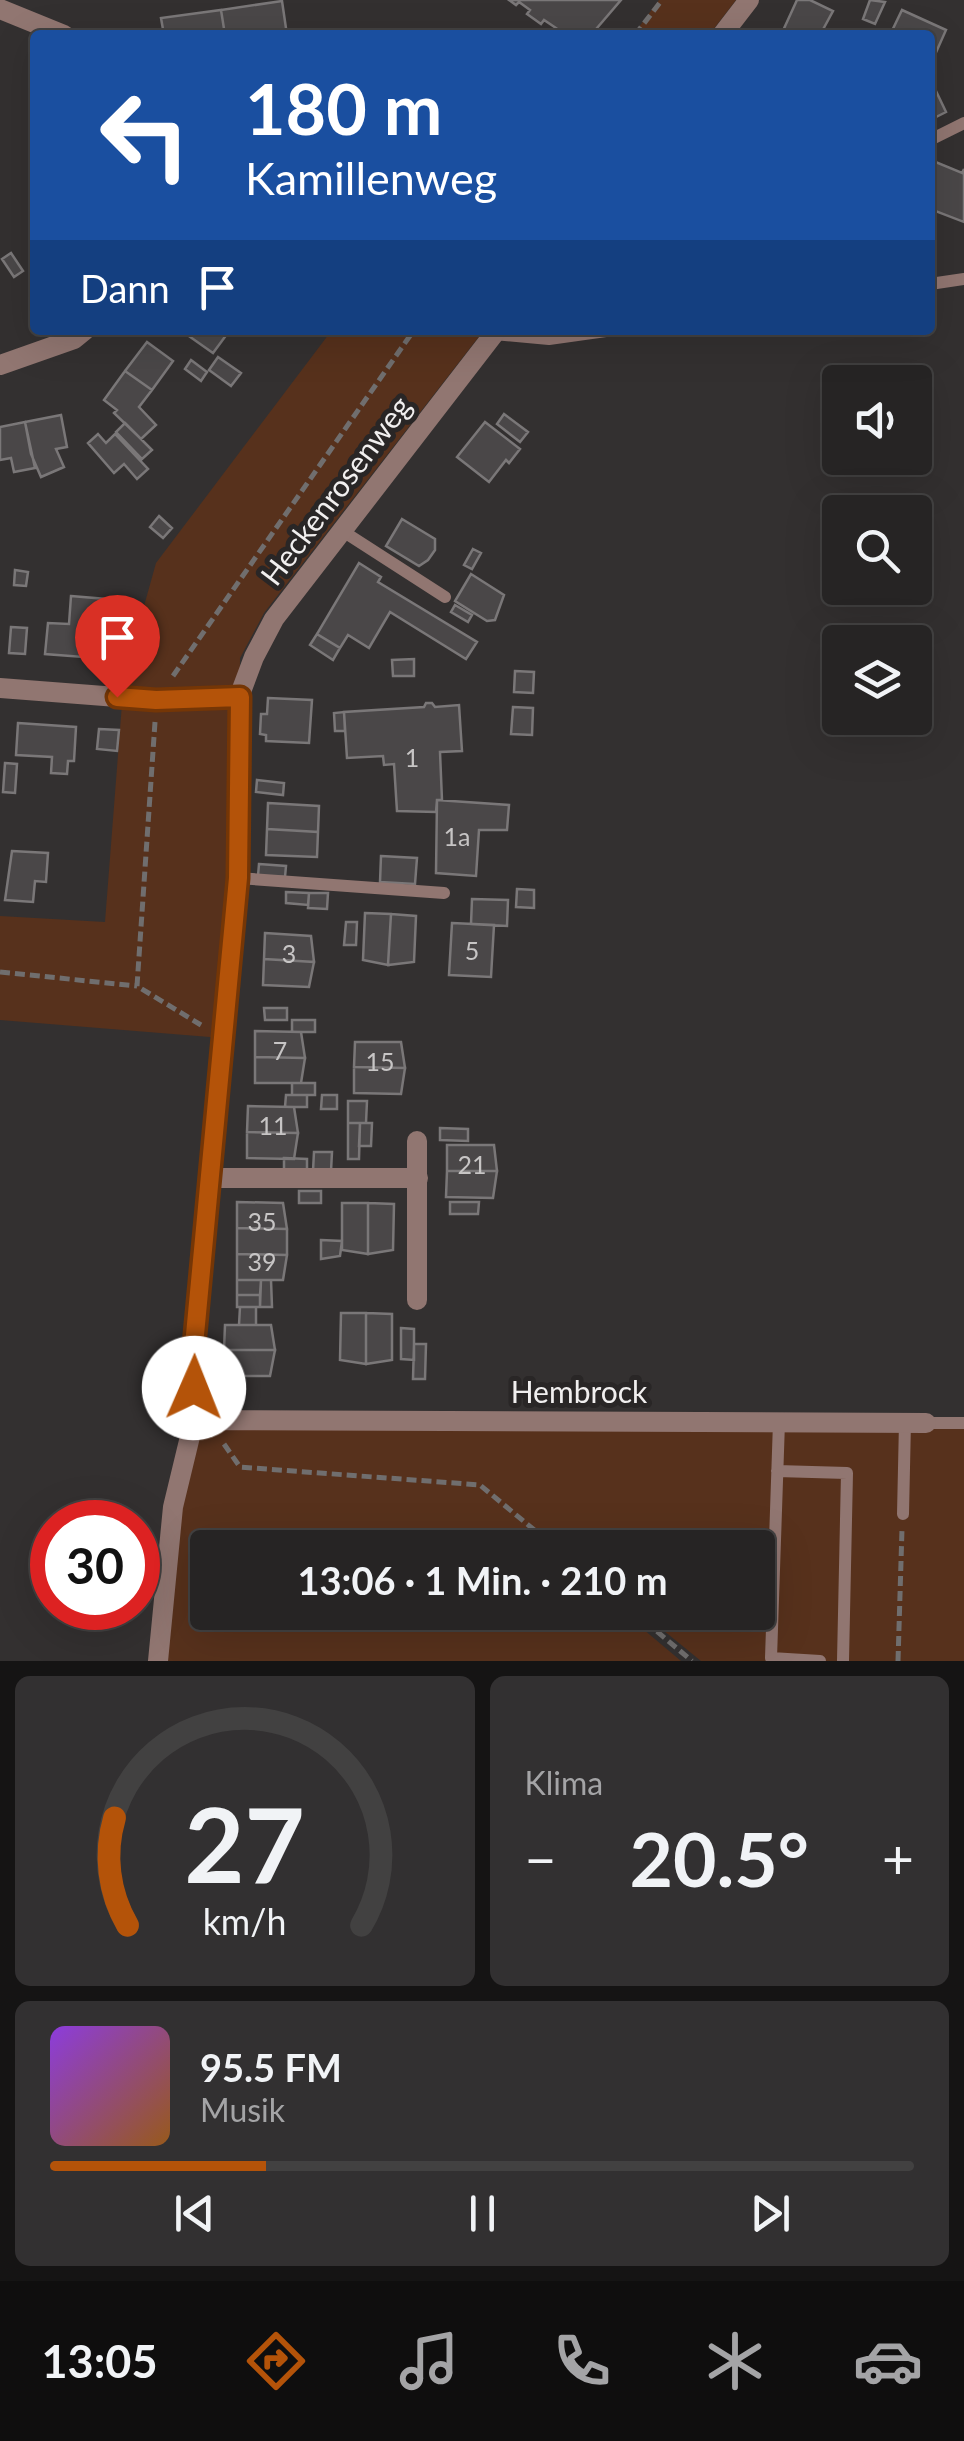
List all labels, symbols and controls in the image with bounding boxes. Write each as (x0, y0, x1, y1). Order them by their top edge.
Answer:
text: 180 m (245, 66, 442, 150)
icon: left (80, 70, 210, 200)
text: Kamillenweg (245, 151, 497, 205)
icon: arrive (190, 260, 245, 315)
text: Dann (80, 265, 170, 311)
map controls (822, 365, 932, 735)
button: sound (822, 365, 932, 475)
street label: Heckenrosenweg (252, 388, 418, 592)
button: search (822, 495, 932, 605)
pin (75, 595, 160, 698)
icon: arrive (90, 610, 145, 665)
button: layers (822, 625, 932, 735)
house number: 1 (405, 742, 419, 772)
house number: 1a (444, 821, 470, 851)
house number: 5 (465, 935, 479, 965)
house number: 3 (282, 938, 296, 968)
house number: 7 (273, 1035, 287, 1065)
house number: 15 (365, 1046, 395, 1076)
house number: 11 (258, 1110, 288, 1140)
house number: 21 (457, 1149, 487, 1179)
house number: 35 (247, 1206, 277, 1236)
house number: 39 (247, 1246, 277, 1276)
position arrow (142, 1336, 246, 1440)
street label: Hembrock (511, 1373, 648, 1409)
speed limit sign: 30 (30, 1500, 160, 1630)
text: 13:06 · 1 Min. · 210 m (298, 1557, 667, 1603)
text: Klima (525, 1763, 603, 1802)
text: 27 (184, 1780, 305, 1905)
text: 20.5° (630, 1813, 809, 1903)
text: − (525, 1825, 556, 1891)
text: + (882, 1825, 914, 1891)
text: km/h (203, 1900, 287, 1943)
text: 95.5 FM (200, 2044, 342, 2090)
text: Musik (200, 2090, 285, 2129)
icon: previous (167, 2186, 222, 2241)
icon: pause (455, 2186, 510, 2241)
icon: next (743, 2186, 798, 2241)
icon: directions (241, 2326, 311, 2396)
icon: music (394, 2326, 464, 2396)
icon: phone (547, 2326, 617, 2396)
icon: climate (700, 2326, 770, 2396)
icon: car (853, 2326, 923, 2396)
text: 13:05 (42, 2334, 158, 2388)

